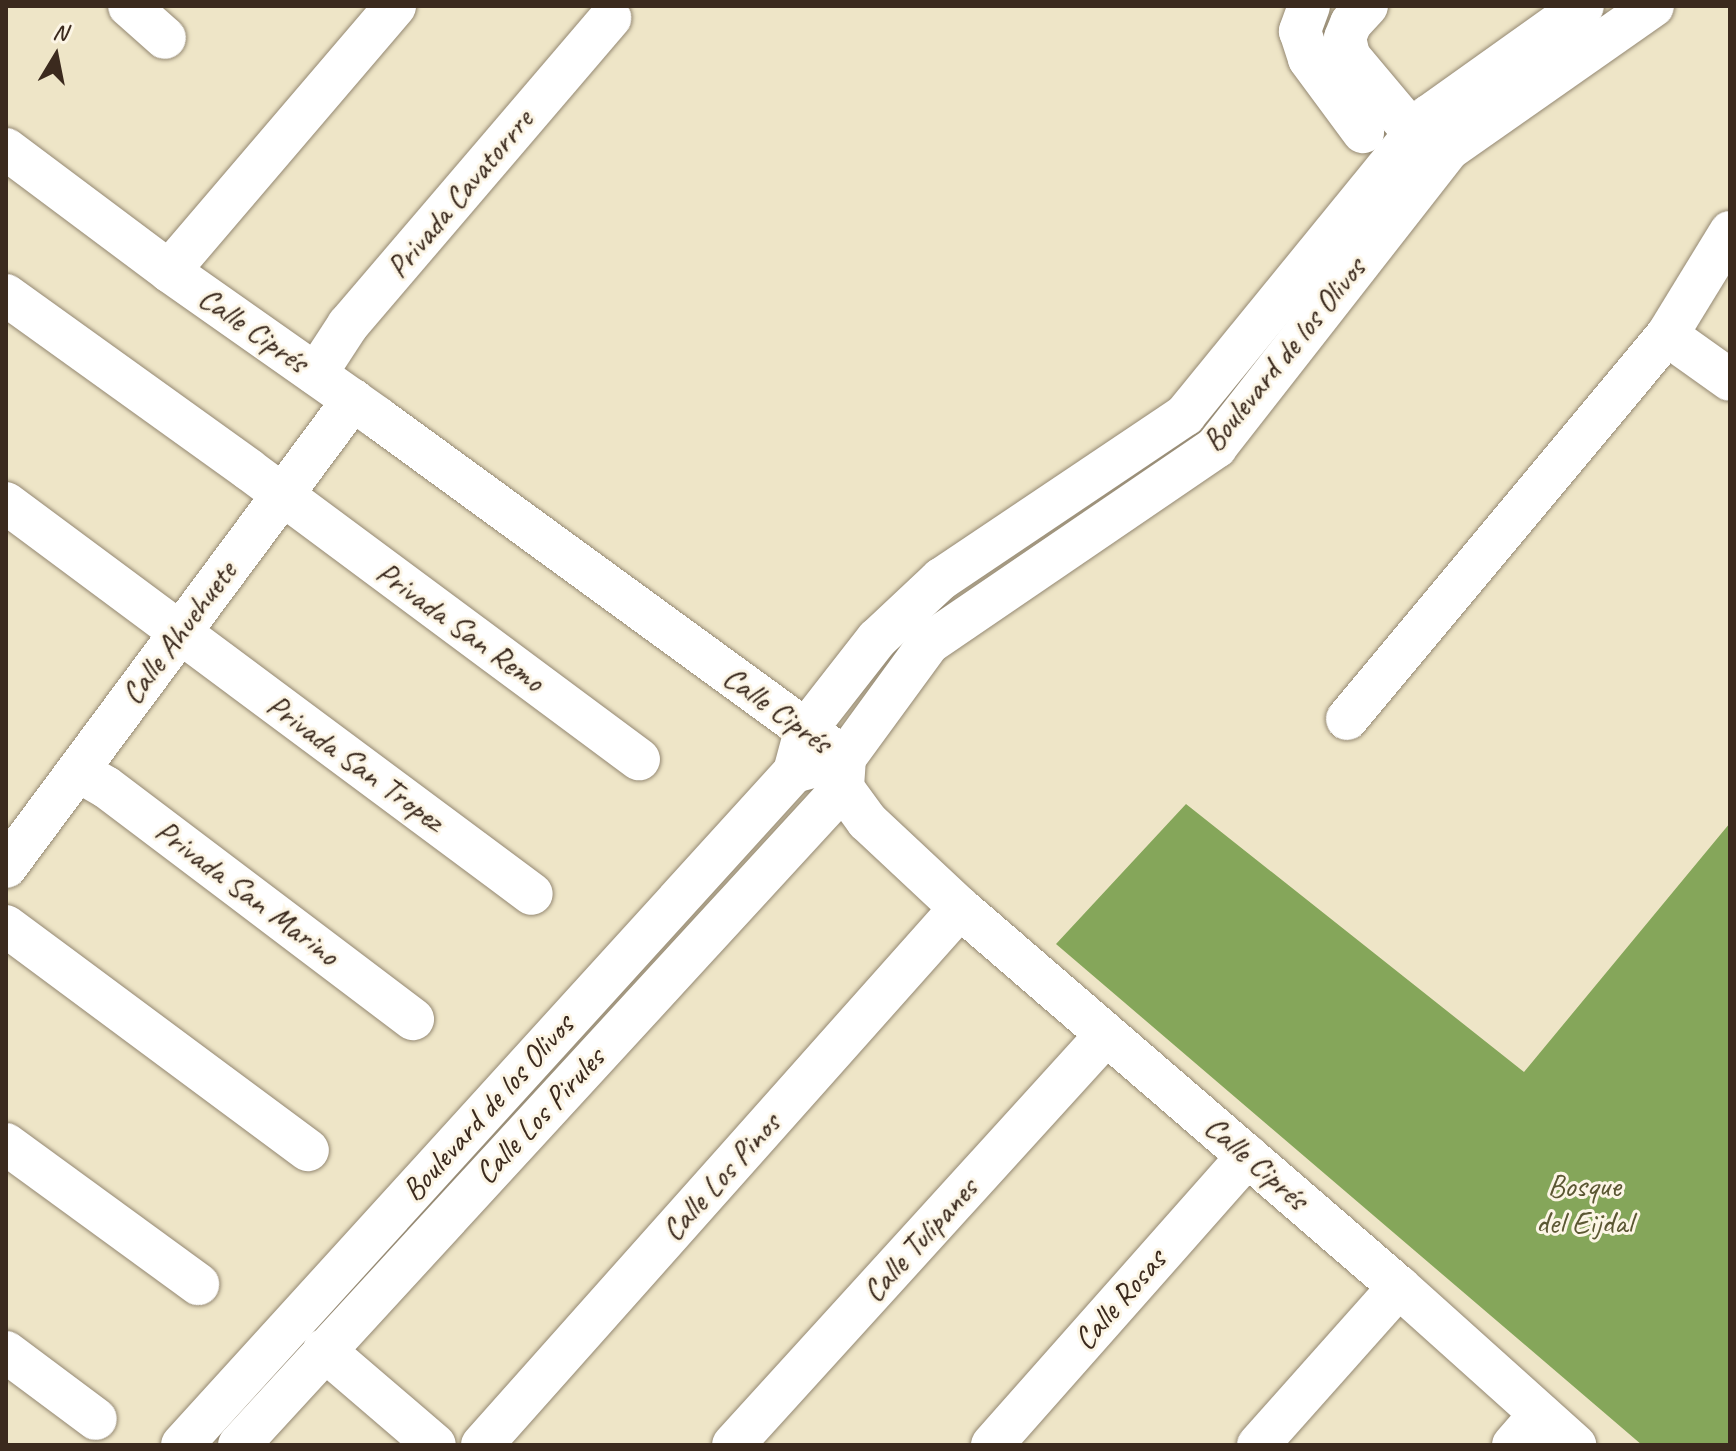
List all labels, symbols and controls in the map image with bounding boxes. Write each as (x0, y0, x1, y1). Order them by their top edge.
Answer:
north arrow (16, 16, 96, 96)
text: N (51, 17, 69, 47)
street label: Privada Cavatorrre (378, 102, 542, 286)
street label: Boulevard de los Olivos (1194, 250, 1374, 460)
street label: Calle Ciprés (191, 279, 315, 381)
street label: Calle Ahuehuete (113, 554, 245, 712)
street label: Privada San Remo (369, 554, 551, 700)
street label: Calle Ciprés (716, 658, 838, 762)
street label: Privada San Tropez (259, 686, 451, 840)
street label: Privada San Marino (147, 811, 347, 975)
street label: Boulevard de los Olivos (394, 1006, 582, 1210)
street label: Calle Los Pirules (467, 1040, 613, 1192)
street label: Calle Los Pinos (653, 1105, 789, 1249)
street label: Calle Ciprés (1197, 1108, 1315, 1218)
park label: Bosque del Eijdal (1536, 1168, 1632, 1243)
street label: Calle Tulipanes (854, 1170, 986, 1310)
street label: Calle Rosas (1066, 1242, 1174, 1358)

